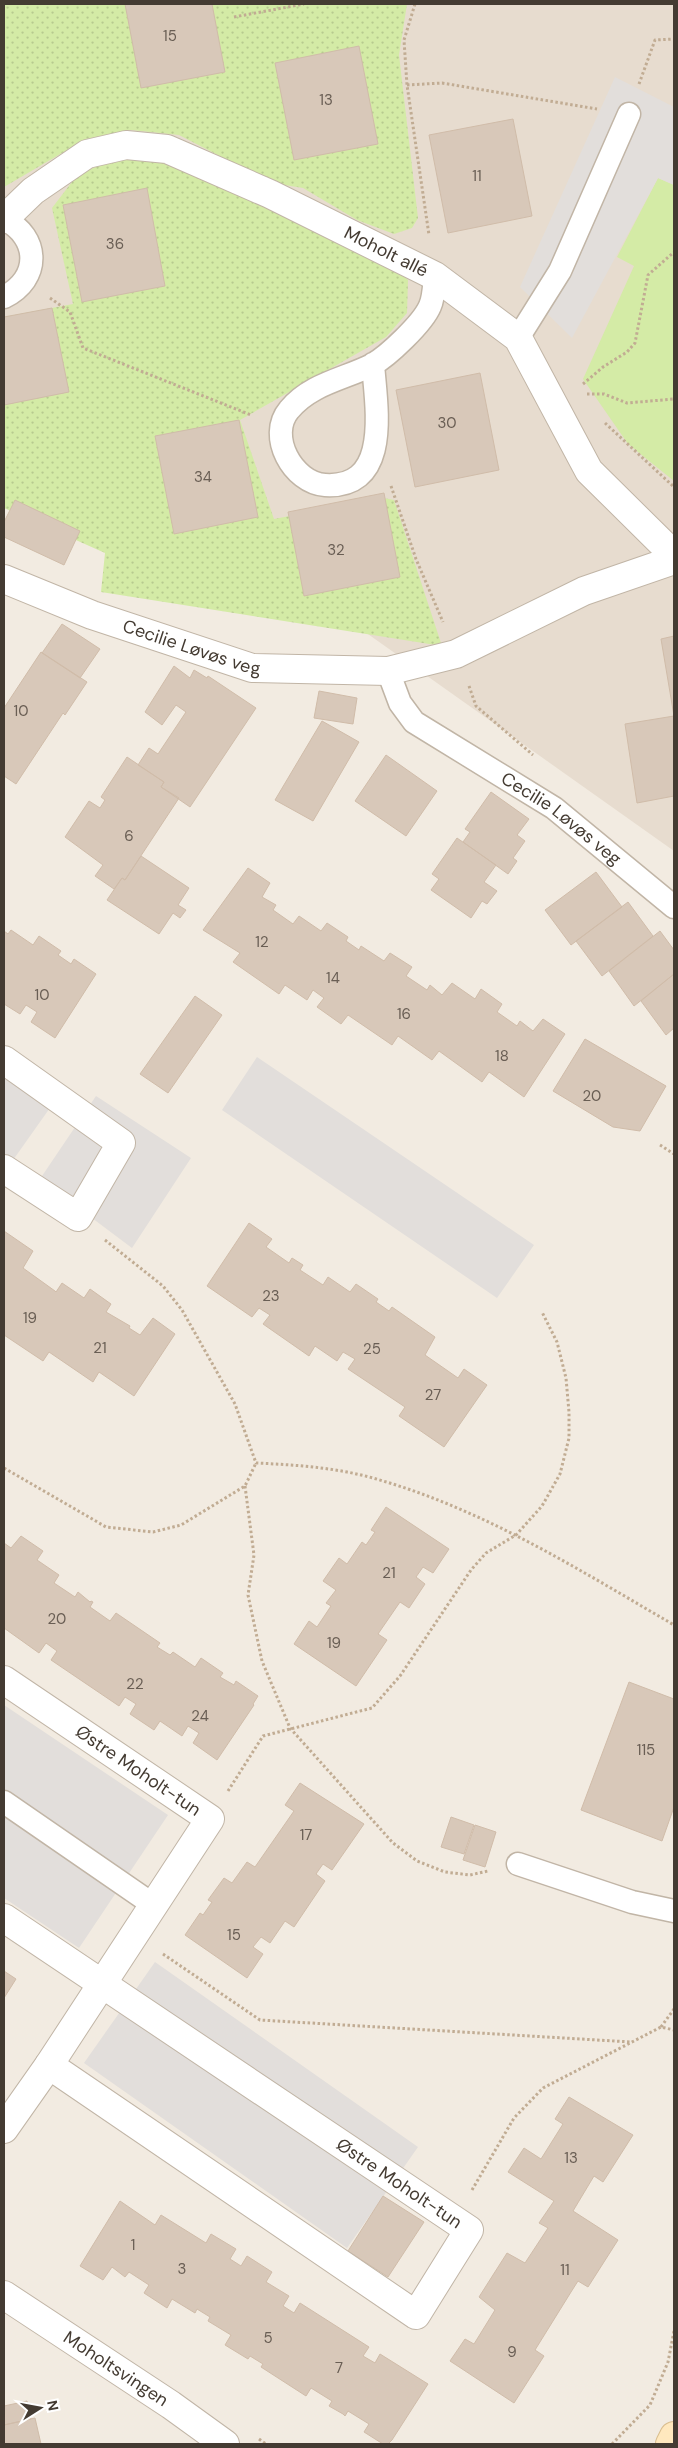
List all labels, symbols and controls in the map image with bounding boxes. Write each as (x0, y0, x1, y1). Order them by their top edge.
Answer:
house number: 15 (163, 26, 177, 46)
house number: 13 (319, 90, 333, 110)
house number: 11 (472, 166, 482, 186)
street label: Moholt allé (340, 221, 432, 283)
house number: 36 (106, 234, 124, 254)
house number: 30 (437, 413, 457, 433)
house number: 34 (194, 467, 212, 487)
house number: 32 (327, 540, 345, 560)
street label: Cecilie Løvøs veg (120, 614, 261, 680)
house number: 10 (14, 701, 28, 721)
street label: Cecilie Løvøs veg (497, 766, 626, 871)
house number: 6 (124, 826, 134, 846)
house number: 12 (255, 932, 269, 952)
house number: 14 (326, 968, 340, 988)
house number: 10 (35, 985, 49, 1005)
house number: 16 (397, 1004, 411, 1024)
house number: 18 (495, 1046, 509, 1066)
house number: 20 (583, 1086, 601, 1106)
house number: 23 (262, 1286, 280, 1306)
house number: 19 (23, 1308, 37, 1328)
house number: 21 (93, 1338, 107, 1358)
house number: 25 (363, 1339, 381, 1359)
house number: 27 (425, 1385, 441, 1405)
house number: 21 (382, 1563, 396, 1583)
house number: 20 (48, 1609, 66, 1629)
house number: 19 (327, 1633, 341, 1653)
house number: 22 (126, 1674, 144, 1694)
house number: 24 (191, 1706, 209, 1726)
street label: Østre Moholt-tun (71, 1720, 206, 1822)
house number: 115 (637, 1740, 655, 1760)
house number: 17 (300, 1825, 312, 1845)
house number: 15 (227, 1925, 241, 1945)
street label: Østre Moholt-tun (332, 2132, 467, 2234)
house number: 13 (564, 2148, 578, 2168)
house number: 1 (131, 2235, 135, 2255)
house number: 3 (178, 2259, 186, 2279)
house number: 11 (560, 2260, 570, 2280)
street label: Moholtsvingen (59, 2325, 173, 2412)
house number: 5 (263, 2328, 273, 2348)
house number: 9 (507, 2342, 517, 2362)
house number: 7 (335, 2358, 343, 2378)
north arrow (15, 2383, 65, 2433)
text: N (43, 2399, 63, 2412)

